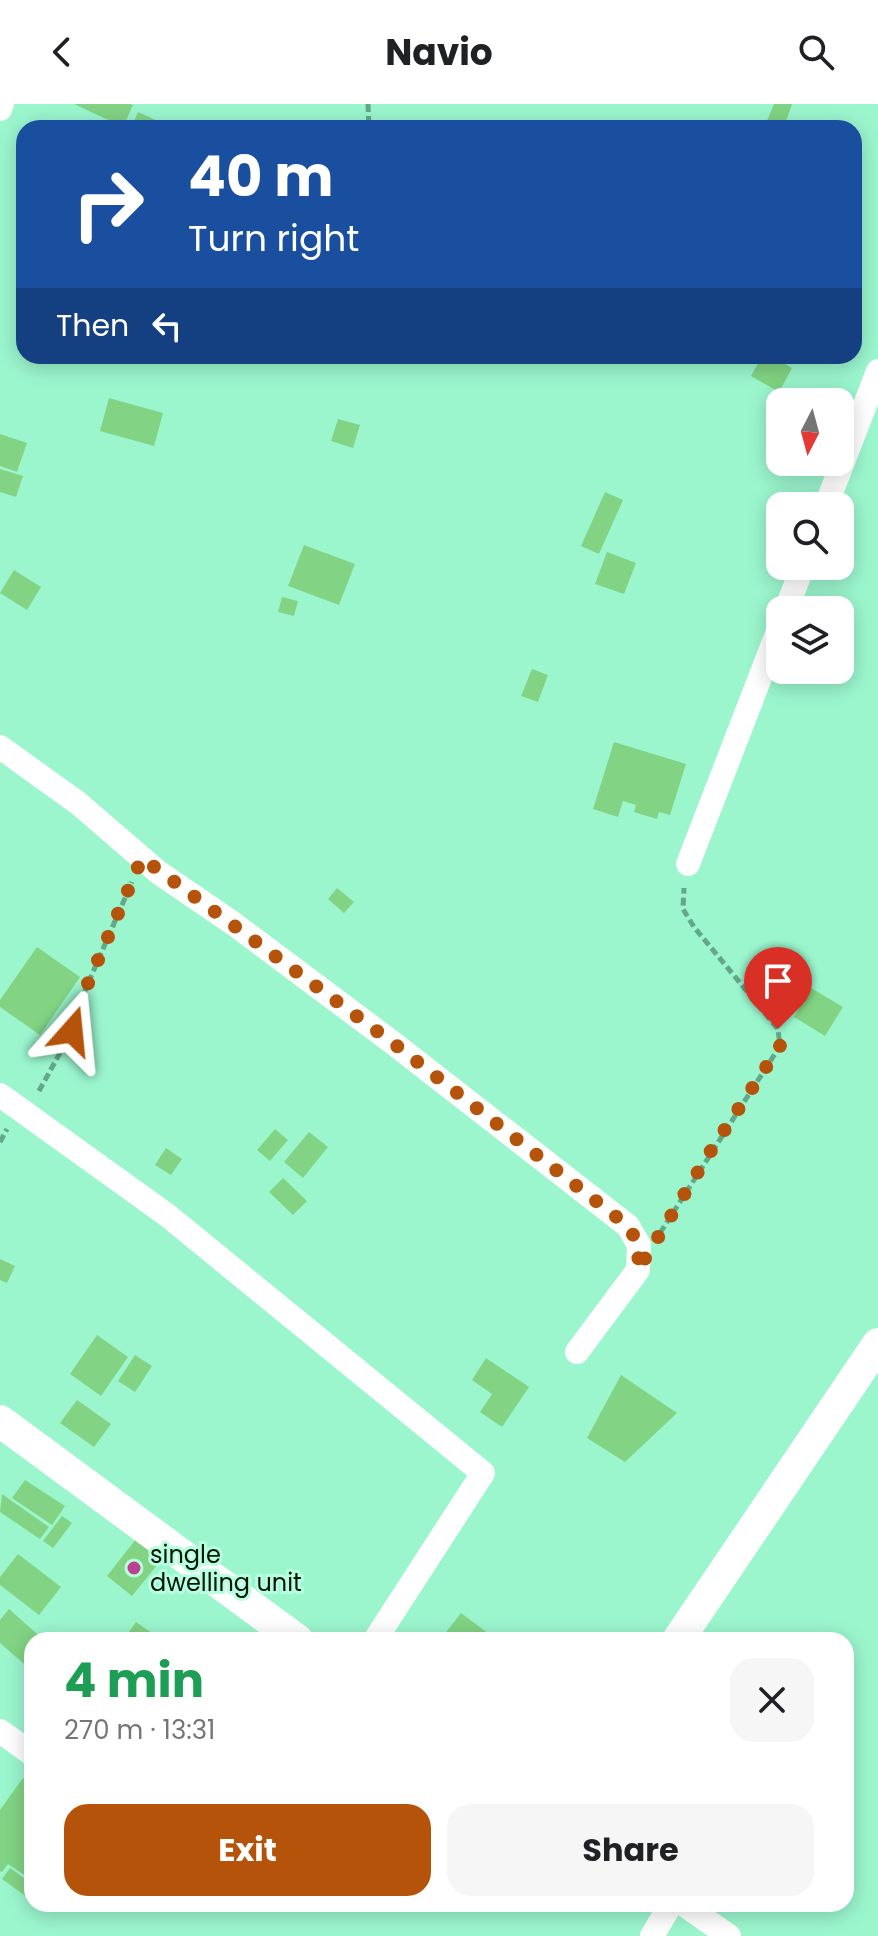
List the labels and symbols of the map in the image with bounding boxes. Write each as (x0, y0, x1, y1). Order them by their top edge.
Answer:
north arrow (766, 388, 854, 476)
pin (744, 947, 812, 1029)
position arrow (30, 989, 114, 1073)
place label: single dwelling unit (150, 1538, 302, 1599)
marker: single dwelling unit (125, 1559, 143, 1577)

